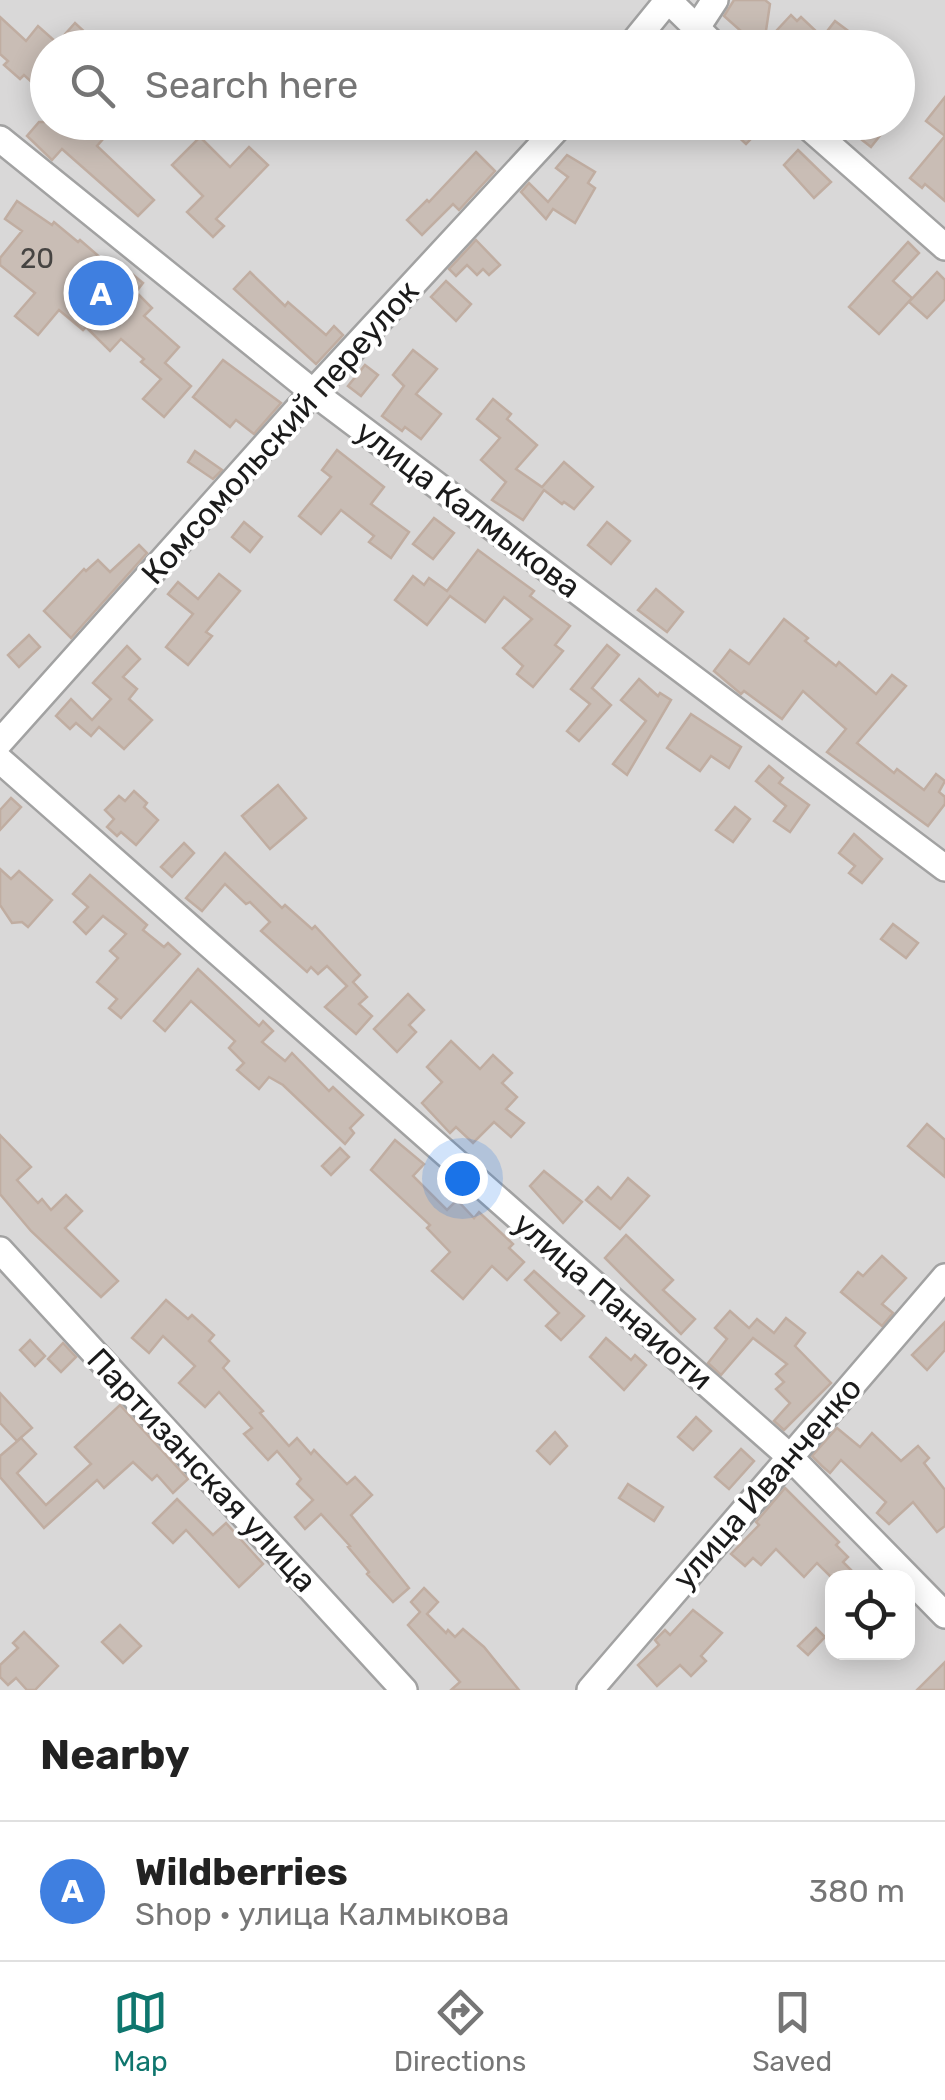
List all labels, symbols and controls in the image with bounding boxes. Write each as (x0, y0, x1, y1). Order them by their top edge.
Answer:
search box (30, 30, 915, 140)
icon: search (65, 58, 120, 113)
text: Search here (145, 62, 358, 108)
house number: 20 (20, 242, 54, 275)
pin: A (68, 256, 134, 330)
street label: Комсомольский переулок (133, 272, 427, 592)
street label: улица Калмыкова (348, 412, 588, 606)
your location (437, 1153, 488, 1204)
street label: улица Панаиоти (506, 1204, 720, 1398)
street label: Партизанская улица (79, 1340, 325, 1600)
street label: улица Иванченко (665, 1369, 869, 1597)
map controls (825, 1570, 915, 1660)
button: locate (825, 1570, 915, 1660)
text: Nearby (40, 1730, 190, 1780)
text: Wildberries (135, 1849, 348, 1895)
text: A (61, 1872, 84, 1910)
text: 380 m (809, 1872, 905, 1910)
text: Shop · улица Калмыкова (135, 1895, 510, 1933)
tab: Map (113, 1985, 168, 2078)
tab: Directions (394, 1985, 526, 2078)
tab: Saved (752, 1985, 832, 2078)

